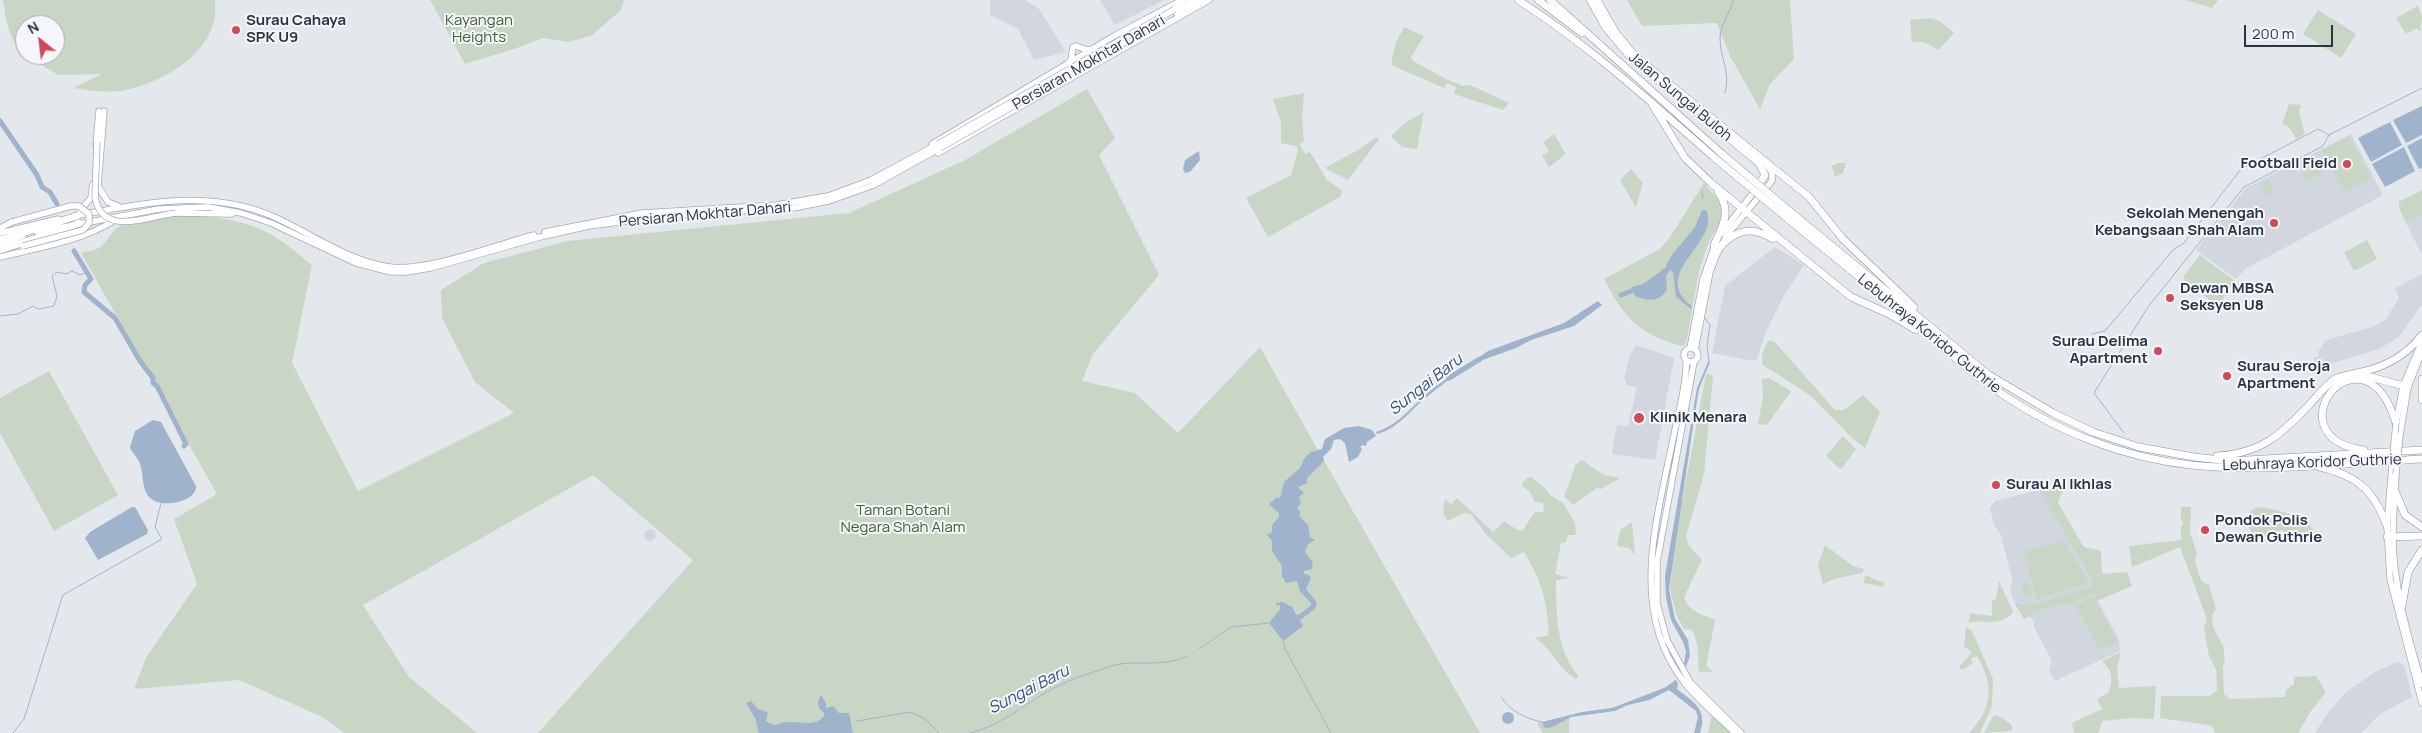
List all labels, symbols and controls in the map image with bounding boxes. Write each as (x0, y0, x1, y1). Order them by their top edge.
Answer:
place label: Surau Cahaya SPK U9 (246, 12, 346, 47)
park label: Kayangan Heights (445, 12, 513, 47)
street label: Persiaran Mokhtar Dahari (1010, 12, 1168, 114)
north arrow (15, 15, 65, 65)
scale bar (2247, 15, 2336, 47)
text: N (24, 17, 42, 38)
text: 200 m (2252, 23, 2295, 44)
marker: Surau Cahaya SPK U9 (230, 24, 242, 36)
street label: Jalan Sungai Buloh (1625, 49, 1735, 145)
place label: Football Field (2240, 155, 2337, 173)
marker: Football Field (2341, 158, 2353, 170)
street label: Persiaran Mokhtar Dahari (618, 198, 792, 232)
place label: Sekolah Menengah Kebangsaan Shah Alam (2095, 205, 2264, 240)
marker: Sekolah Menengah Kebangsaan Shah Alam (2268, 217, 2280, 229)
street label: Lebuhraya Koridor Guthrie (1854, 271, 2004, 397)
place label: Dewan MBSA Seksyen U8 (2180, 280, 2274, 315)
marker: Dewan MBSA Seksyen U8 (2164, 292, 2176, 304)
place label: Surau Delima Apartment (2052, 333, 2148, 368)
marker: Surau Delima Apartment (2152, 345, 2164, 357)
water label: Sungai Baru (1385, 350, 1467, 420)
place label: Surau Seroja Apartment (2237, 358, 2330, 393)
marker: Surau Seroja Apartment (2221, 370, 2233, 382)
place label: Klinik Menara (1650, 409, 1747, 427)
marker: Klinik Menara (1632, 411, 1646, 425)
street label: Lebuhraya Koridor Guthrie (2222, 451, 2402, 475)
place label: Surau Al Ikhlas (2006, 476, 2112, 494)
marker: Surau Al Ikhlas (1990, 479, 2002, 491)
park label: Taman Botani Negara Shah Alam (840, 502, 966, 537)
place label: Pondok Polis Dewan Guthrie (2215, 512, 2322, 547)
marker: Pondok Polis Dewan Guthrie (2199, 524, 2211, 536)
water label: Sungai Baru (985, 661, 1073, 719)

